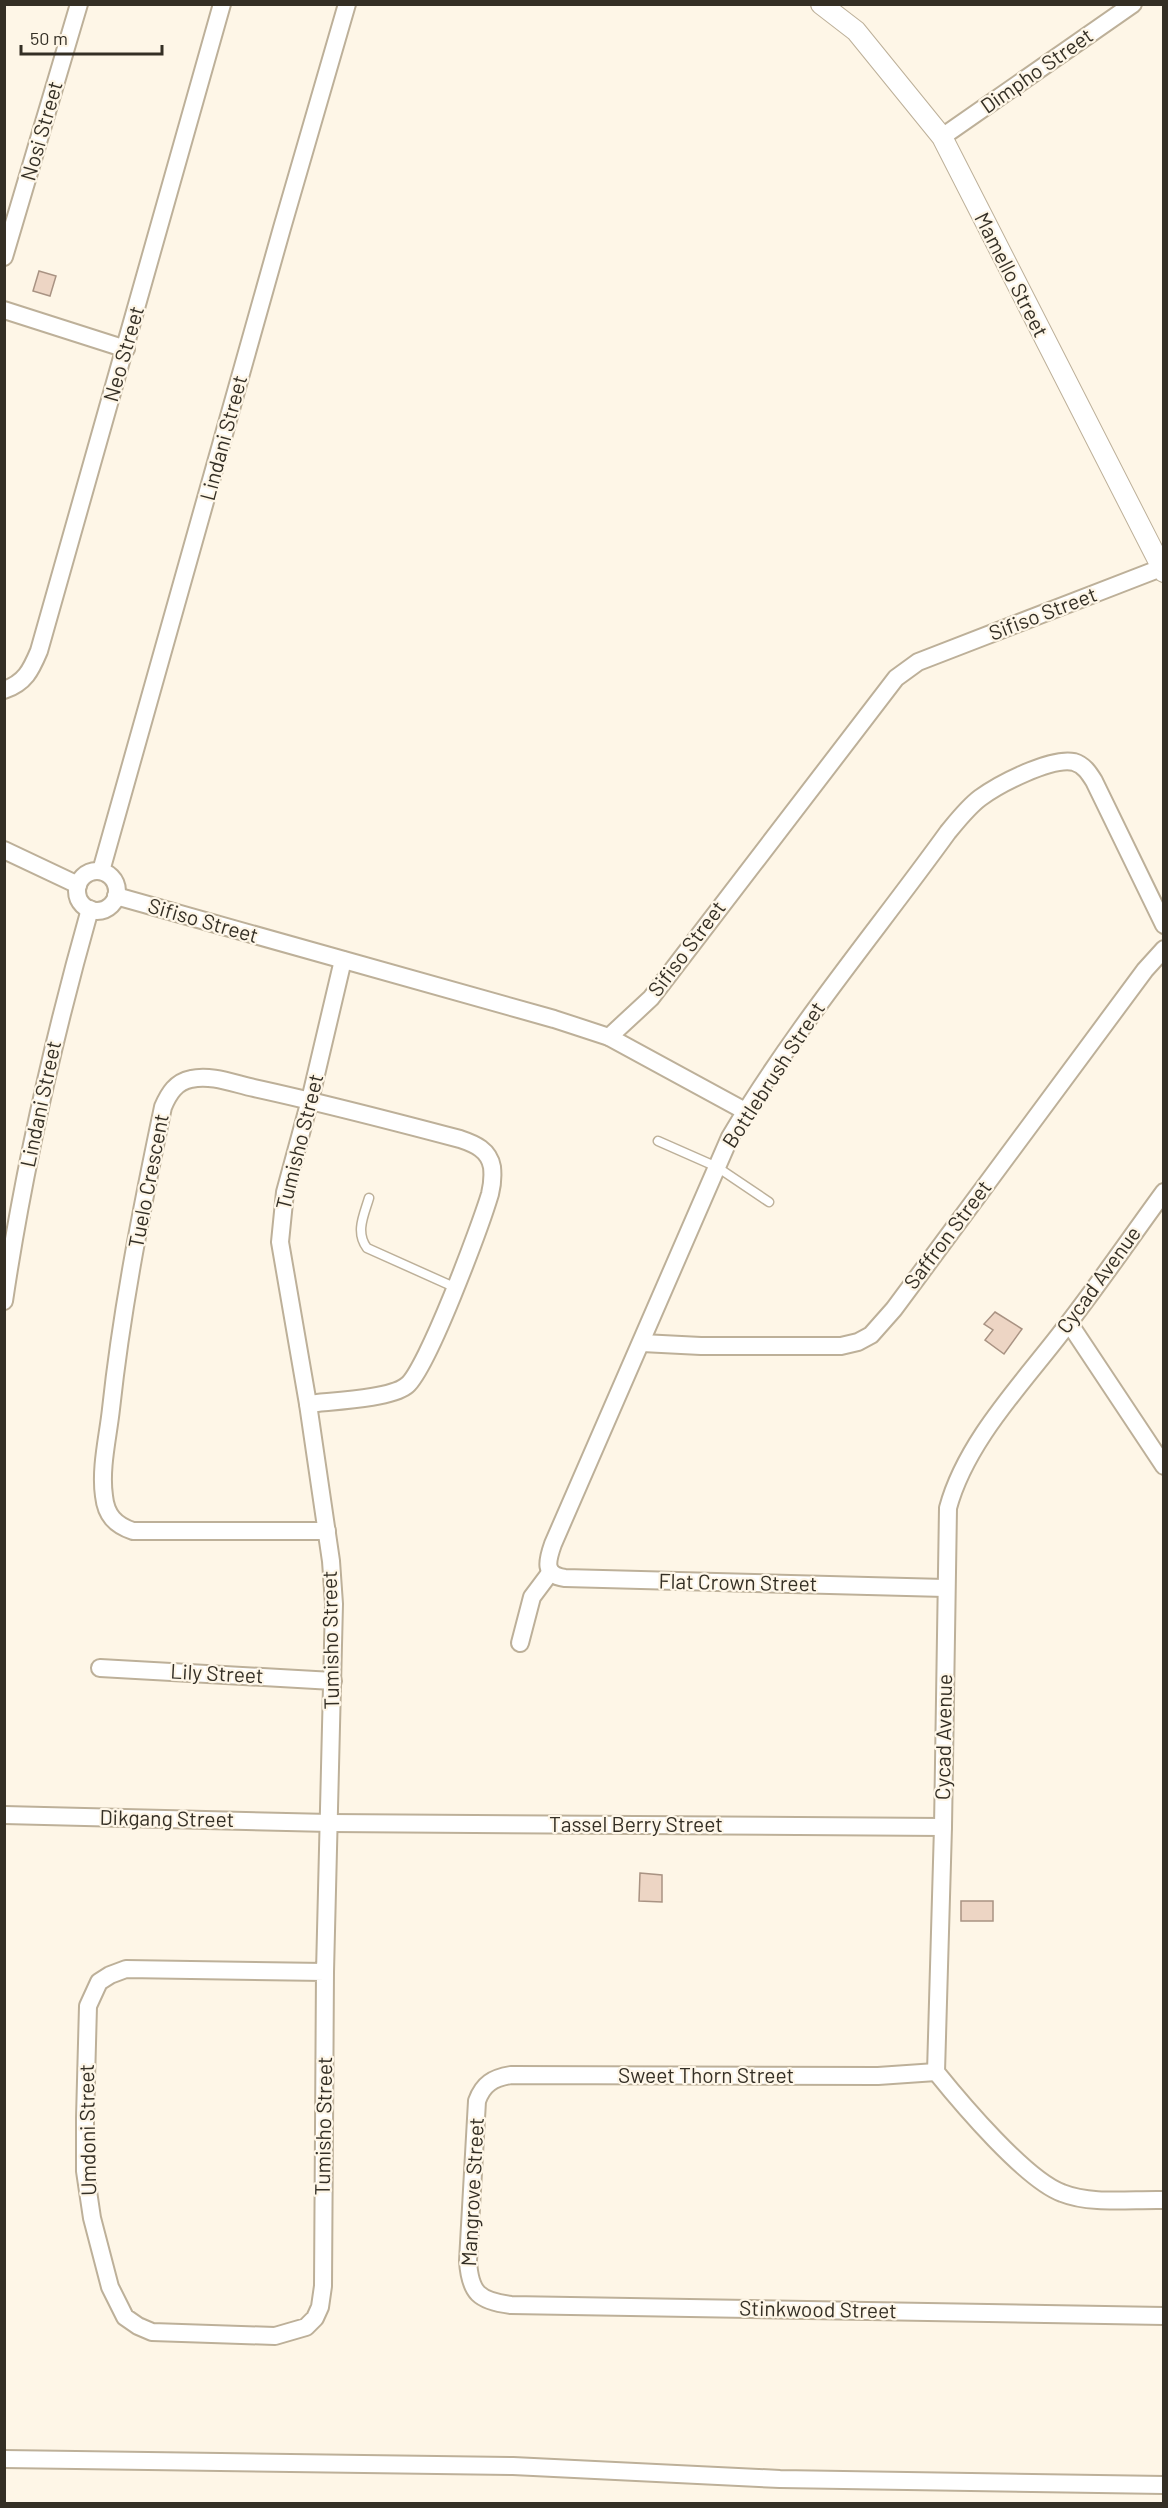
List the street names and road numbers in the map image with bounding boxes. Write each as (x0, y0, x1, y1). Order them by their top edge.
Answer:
street label: Dimpho Street (975, 22, 1097, 118)
street label: Nosi Street (14, 78, 67, 183)
street label: Mamello Street (970, 208, 1055, 341)
street label: Neo Street (97, 303, 148, 404)
street label: Lindani Street (194, 372, 251, 503)
street label: Sifiso Street (985, 581, 1100, 645)
street label: Sifiso Street (145, 892, 261, 947)
street label: Sifiso Street (642, 895, 730, 1001)
street label: Bottlebrush Street (716, 996, 829, 1152)
street label: Lindani Street (14, 1038, 65, 1169)
street label: Tumisho Street (270, 1071, 328, 1212)
street label: Tuelo Crescent (122, 1111, 173, 1250)
street label: Saffron Street (898, 1175, 996, 1293)
street label: Cycad Avenue (1051, 1221, 1145, 1337)
street label: Flat Crown Street (659, 1568, 818, 1595)
street label: Tumisho Street (316, 1570, 343, 1710)
street label: Lily Street (170, 1658, 264, 1687)
street label: Cycad Avenue (929, 1674, 956, 1800)
street label: Dikgang Street (100, 1804, 235, 1831)
street label: Tassel Berry Street (549, 1811, 723, 1836)
street label: Tumisho Street (309, 2056, 336, 2196)
street label: Sweet Thorn Street (618, 2062, 794, 2087)
street label: Umdoni Street (73, 2064, 100, 2196)
street label: Mangrove Street (455, 2117, 488, 2267)
street label: Stinkwood Street (739, 2295, 897, 2322)

